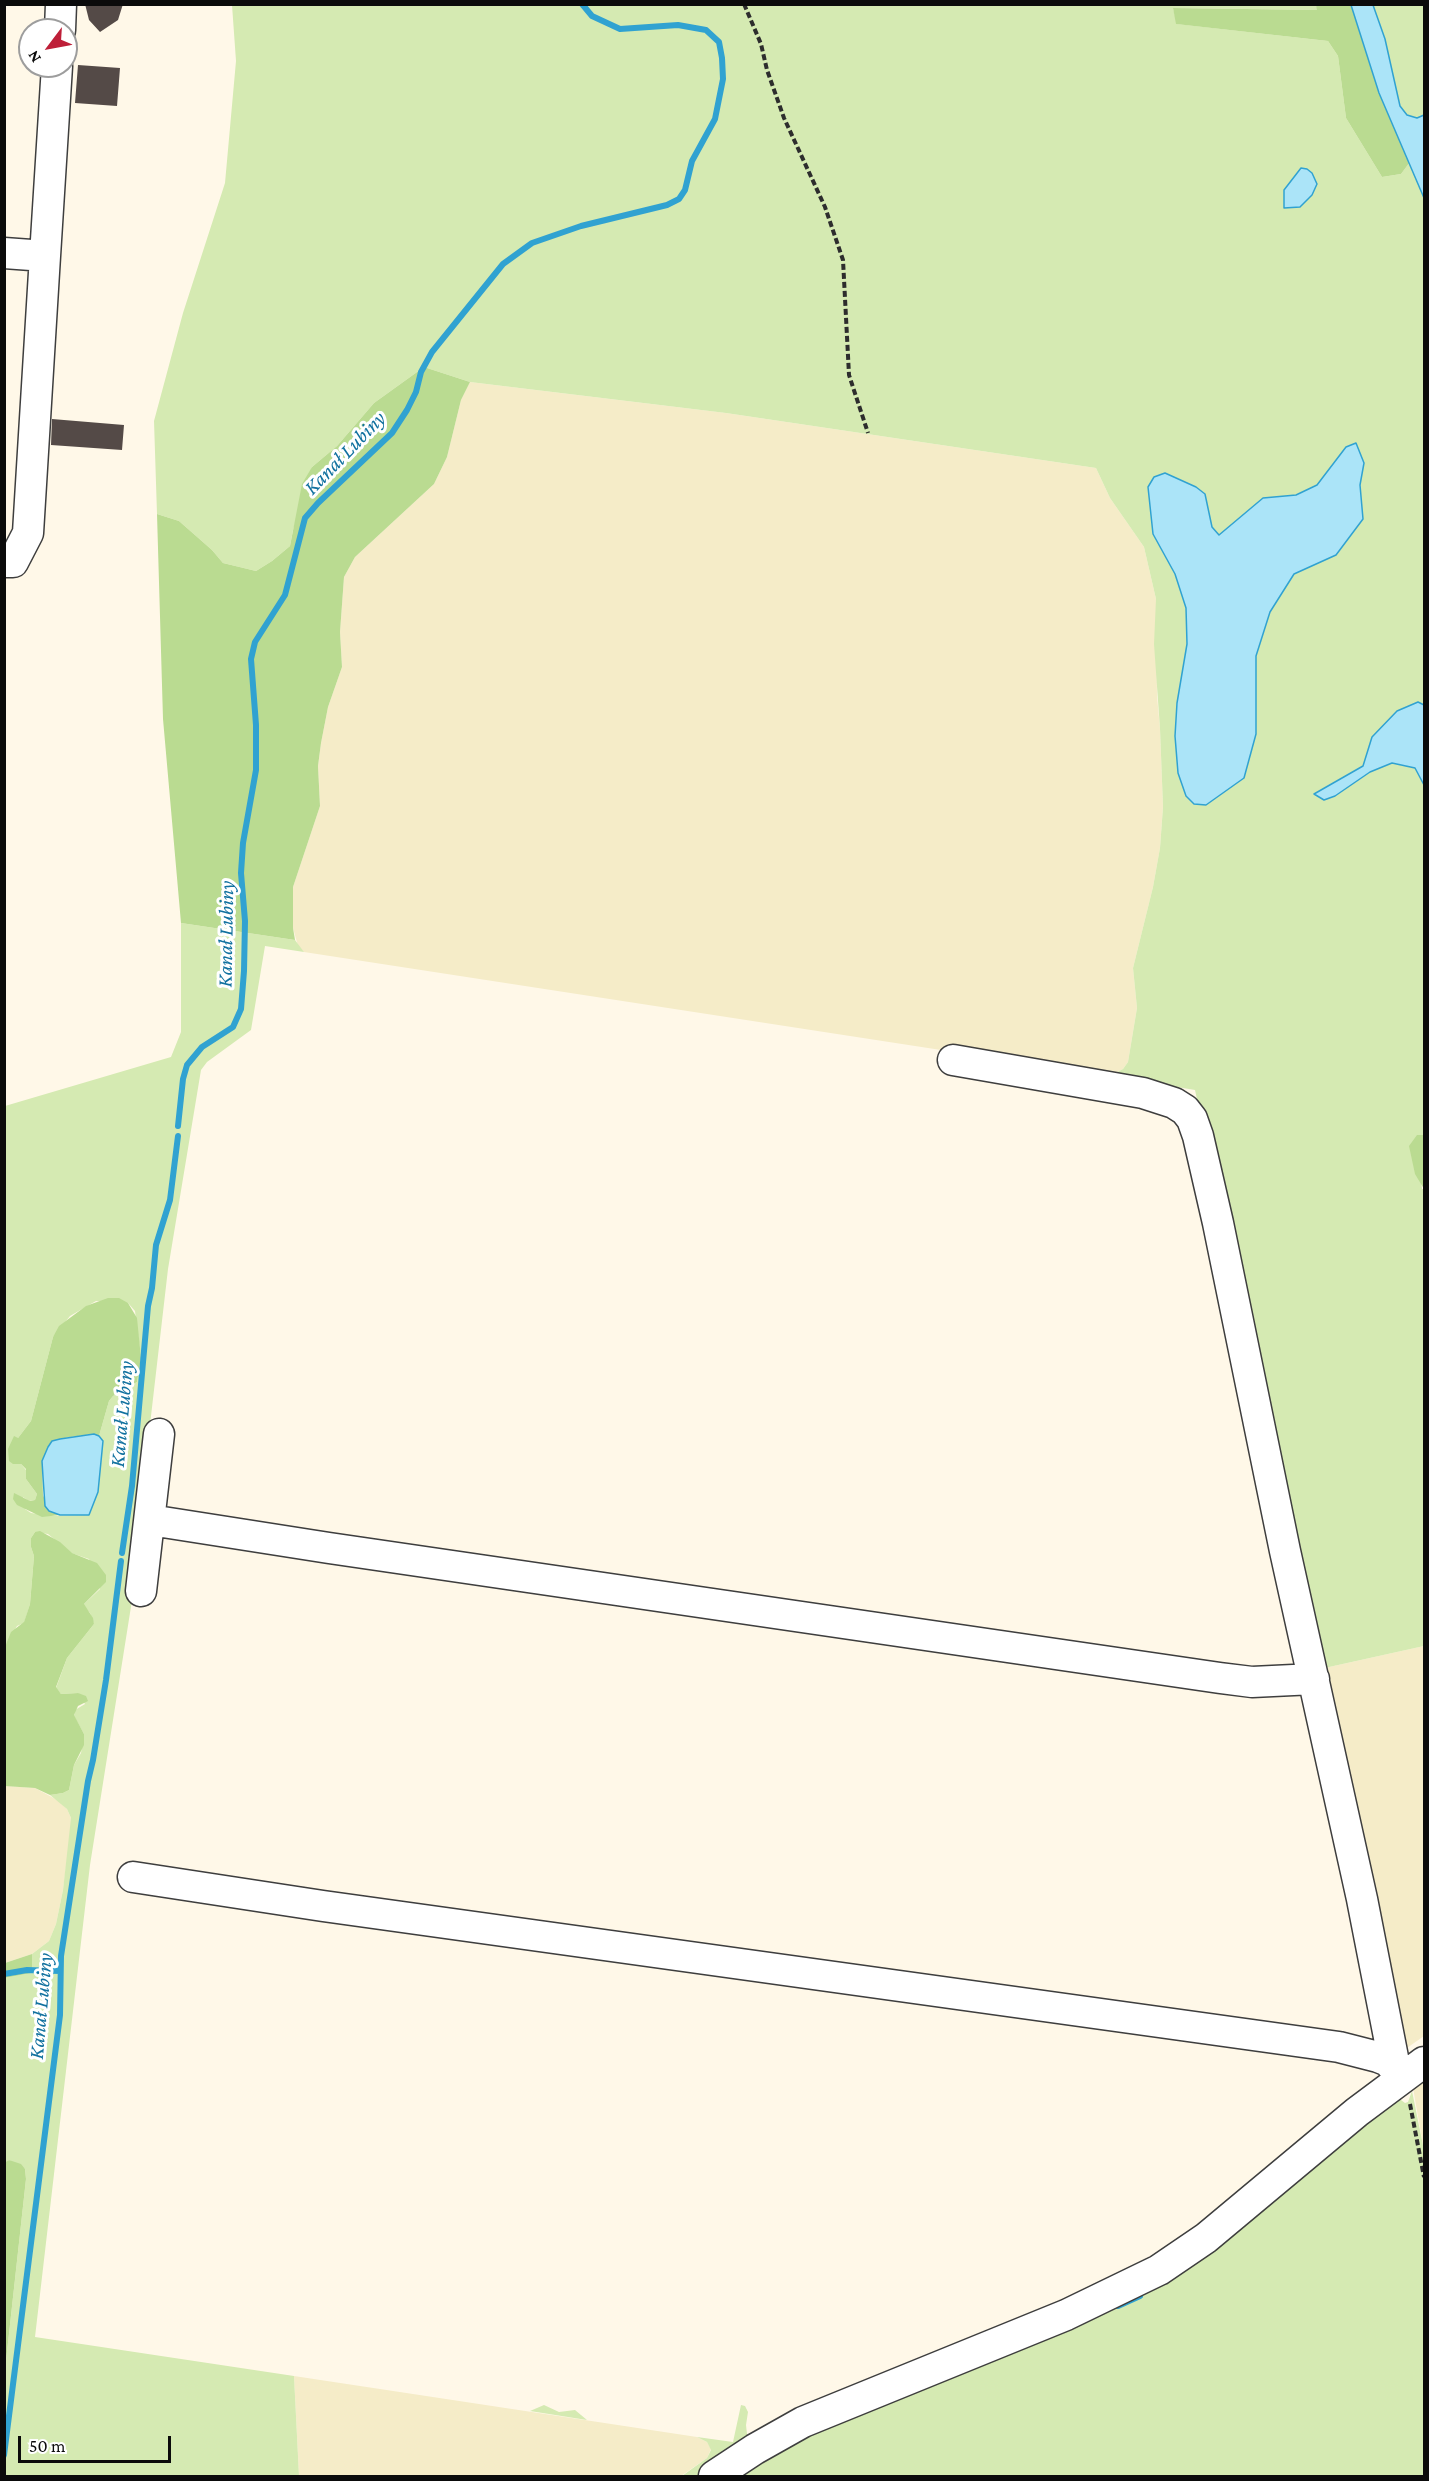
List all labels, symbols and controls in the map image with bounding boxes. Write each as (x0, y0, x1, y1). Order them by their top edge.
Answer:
north arrow (18, 18, 78, 78)
text: N (24, 48, 44, 66)
water label: Kanał Lubiny (299, 406, 391, 500)
water label: Kanał Lubiny (212, 881, 240, 987)
water label: Kanał Lubiny (105, 1360, 139, 1468)
water label: Kanał Lubiny (24, 1952, 58, 2060)
scale bar (21, 2424, 174, 2462)
text: 50 m (29, 2436, 66, 2456)

